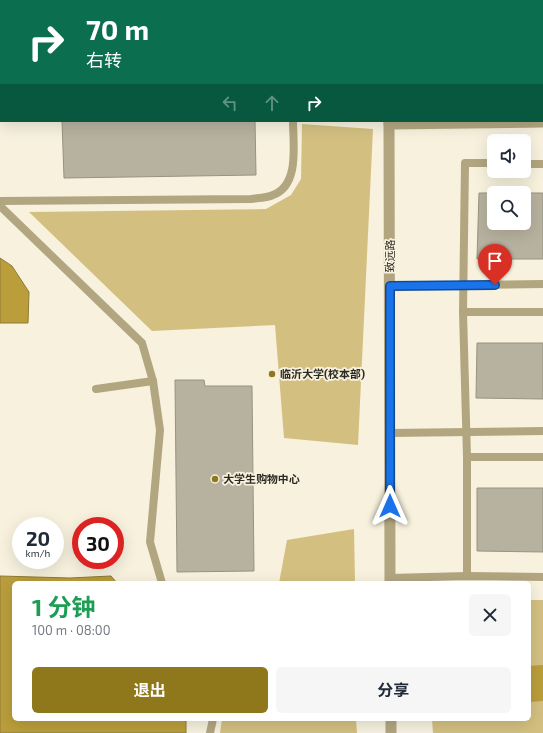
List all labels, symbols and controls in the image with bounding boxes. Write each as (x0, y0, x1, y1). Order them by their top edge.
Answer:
text: 70 m (86, 12, 149, 46)
icon: right (20, 16, 72, 68)
text: 右转 (86, 49, 122, 71)
icon: left (219, 92, 241, 114)
icon: ahead (261, 92, 283, 114)
icon: right (303, 92, 325, 114)
map controls (487, 134, 531, 230)
button: sound (487, 134, 531, 178)
button: search (487, 186, 531, 230)
street label: 致远路 (383, 240, 396, 273)
pin (478, 244, 512, 285)
icon: arrive (484, 250, 506, 272)
place label: 临沂大学(校本部) (280, 367, 365, 380)
marker: 临沂大学(校本部) (267, 369, 277, 379)
place label: 大学生购物中心 (223, 472, 300, 485)
marker: 大学生购物中心 (210, 474, 220, 484)
position arrow (369, 485, 411, 527)
speed limit sign: 30 (72, 517, 124, 569)
text: 20 (26, 526, 50, 550)
text: km/h (26, 547, 50, 559)
text: 1 分钟 (32, 592, 96, 621)
button: close (469, 594, 511, 636)
text: 100 m · 08:00 (32, 622, 110, 638)
button: 退出 (32, 667, 268, 713)
button: 分享 (276, 667, 511, 713)

